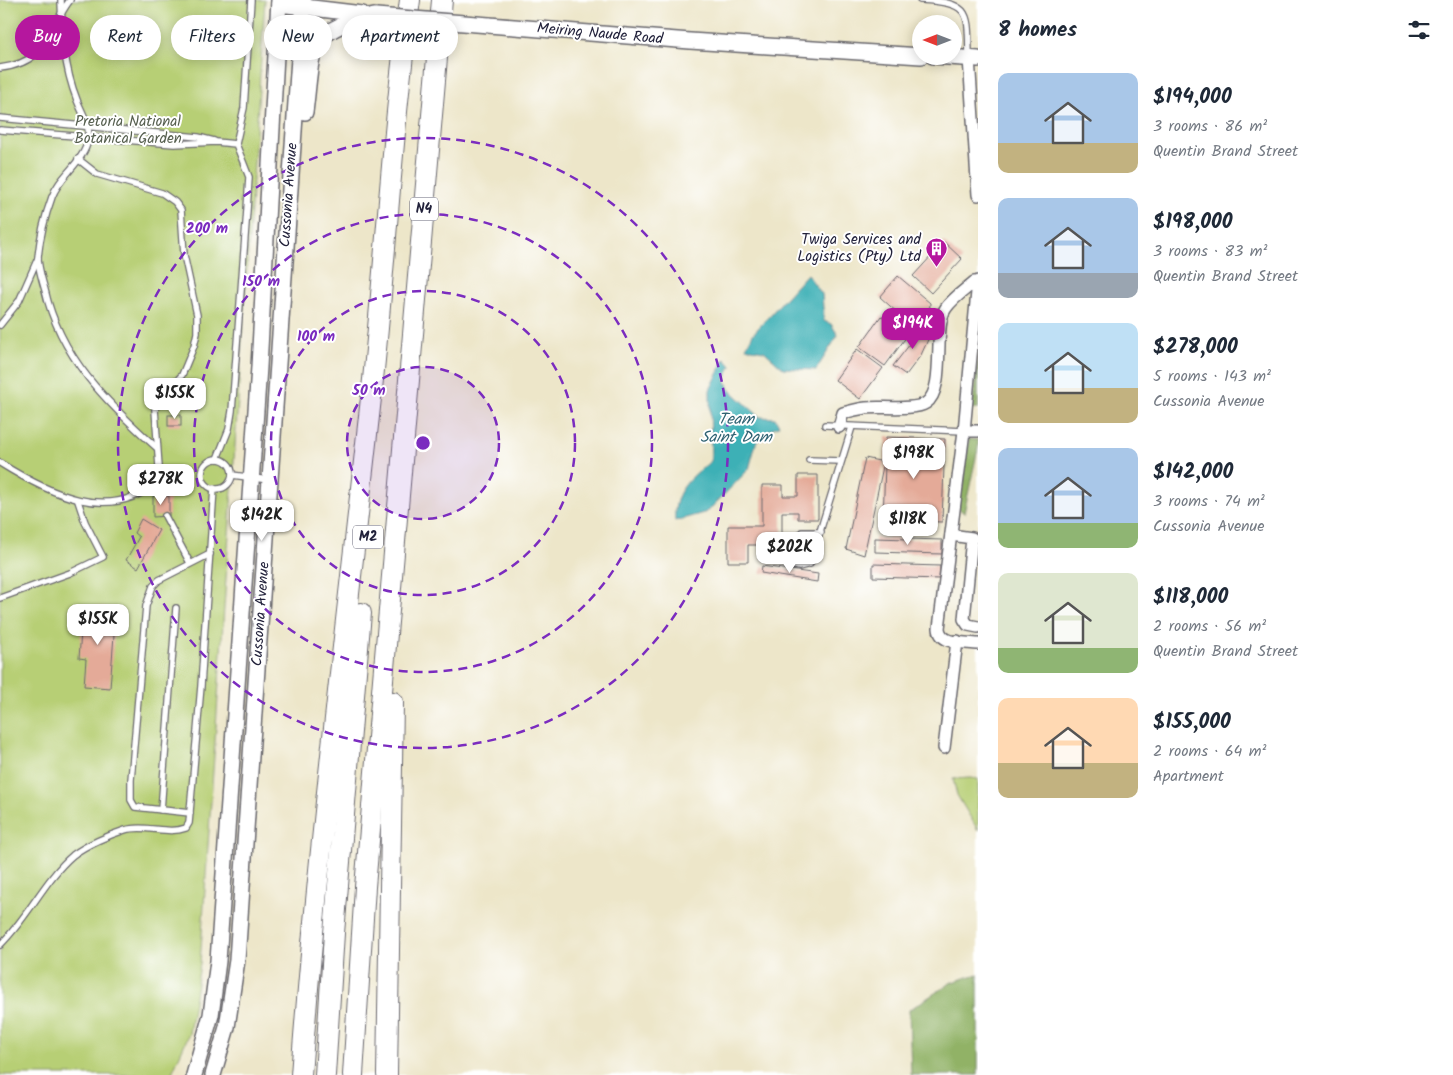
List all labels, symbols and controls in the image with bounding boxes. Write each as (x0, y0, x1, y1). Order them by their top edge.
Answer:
text: 8 homes (998, 14, 1077, 47)
chip: Buy (15, 15, 80, 60)
chip: Rent (90, 15, 161, 60)
chip: Filters (171, 15, 254, 60)
chip: New (264, 15, 332, 60)
chip: Apartment (342, 15, 458, 60)
north arrow (912, 15, 962, 65)
map controls (912, 15, 962, 65)
icon: filters (1405, 16, 1433, 44)
street label: Meiring Naude Road (536, 17, 665, 52)
text: $194,000 (1153, 81, 1232, 114)
icon: home (1038, 93, 1098, 153)
park label: Pretoria National Botanical Garden (74, 110, 182, 151)
text: 3 rooms · 86 m² (1153, 114, 1267, 139)
text: Quentin Brand Street (1153, 139, 1298, 164)
street label: Cussonia Avenue (273, 142, 305, 248)
road number: N4 (410, 198, 438, 220)
text: $198,000 (1153, 206, 1233, 239)
text: 200 m (186, 217, 228, 241)
icon: home (1038, 218, 1098, 278)
place label: Twiga Services and Logistics (Pty) Ltd (797, 228, 922, 269)
building icon: Twiga Services and Logistics (Pty) Ltd (925, 237, 949, 268)
text: 3 rooms · 83 m² (1153, 239, 1267, 264)
text: Quentin Brand Street (1153, 264, 1298, 289)
text: 150 m (242, 270, 280, 294)
pin: $194K (878, 308, 948, 350)
text: $194K (893, 311, 933, 336)
text: 100 m (297, 325, 335, 349)
text: $278,000 (1153, 331, 1238, 364)
icon: home (1038, 343, 1098, 403)
text: 5 rooms · 143 m² (1153, 364, 1271, 389)
pin: $155K (140, 378, 210, 420)
text: 50 m (351, 379, 386, 403)
text: $155K (155, 381, 195, 406)
text: Cussonia Avenue (1153, 389, 1265, 414)
water label: Team Saint Dam (700, 407, 773, 450)
centre of rings (414, 434, 432, 452)
pin: $198K (879, 438, 949, 480)
text: $198K (893, 441, 935, 466)
text: $142,000 (1153, 456, 1233, 489)
pin: $278K (126, 464, 196, 506)
text: $278K (138, 467, 184, 492)
icon: home (1038, 468, 1098, 528)
text: 3 rooms · 74 m² (1153, 489, 1265, 514)
pin: $142K (227, 500, 297, 542)
text: $142K (241, 503, 283, 528)
pin: $118K (873, 504, 943, 546)
text: $118K (889, 507, 927, 532)
text: Cussonia Avenue (1153, 514, 1265, 539)
road number: M2 (353, 526, 383, 548)
pin: $202K (755, 532, 825, 574)
text: $202K (767, 535, 813, 560)
street label: Cussonia Avenue (245, 561, 277, 667)
text: $118,000 (1153, 581, 1228, 614)
icon: home (1038, 593, 1098, 653)
pin: $155K (63, 604, 133, 646)
text: $155K (78, 607, 118, 632)
text: 2 rooms · 56 m² (1153, 614, 1266, 639)
text: Quentin Brand Street (1153, 639, 1298, 664)
text: $155,000 (1153, 706, 1231, 739)
icon: home (1038, 718, 1098, 778)
text: 2 rooms · 64 m² (1153, 739, 1266, 764)
text: Apartment (1153, 764, 1224, 789)

